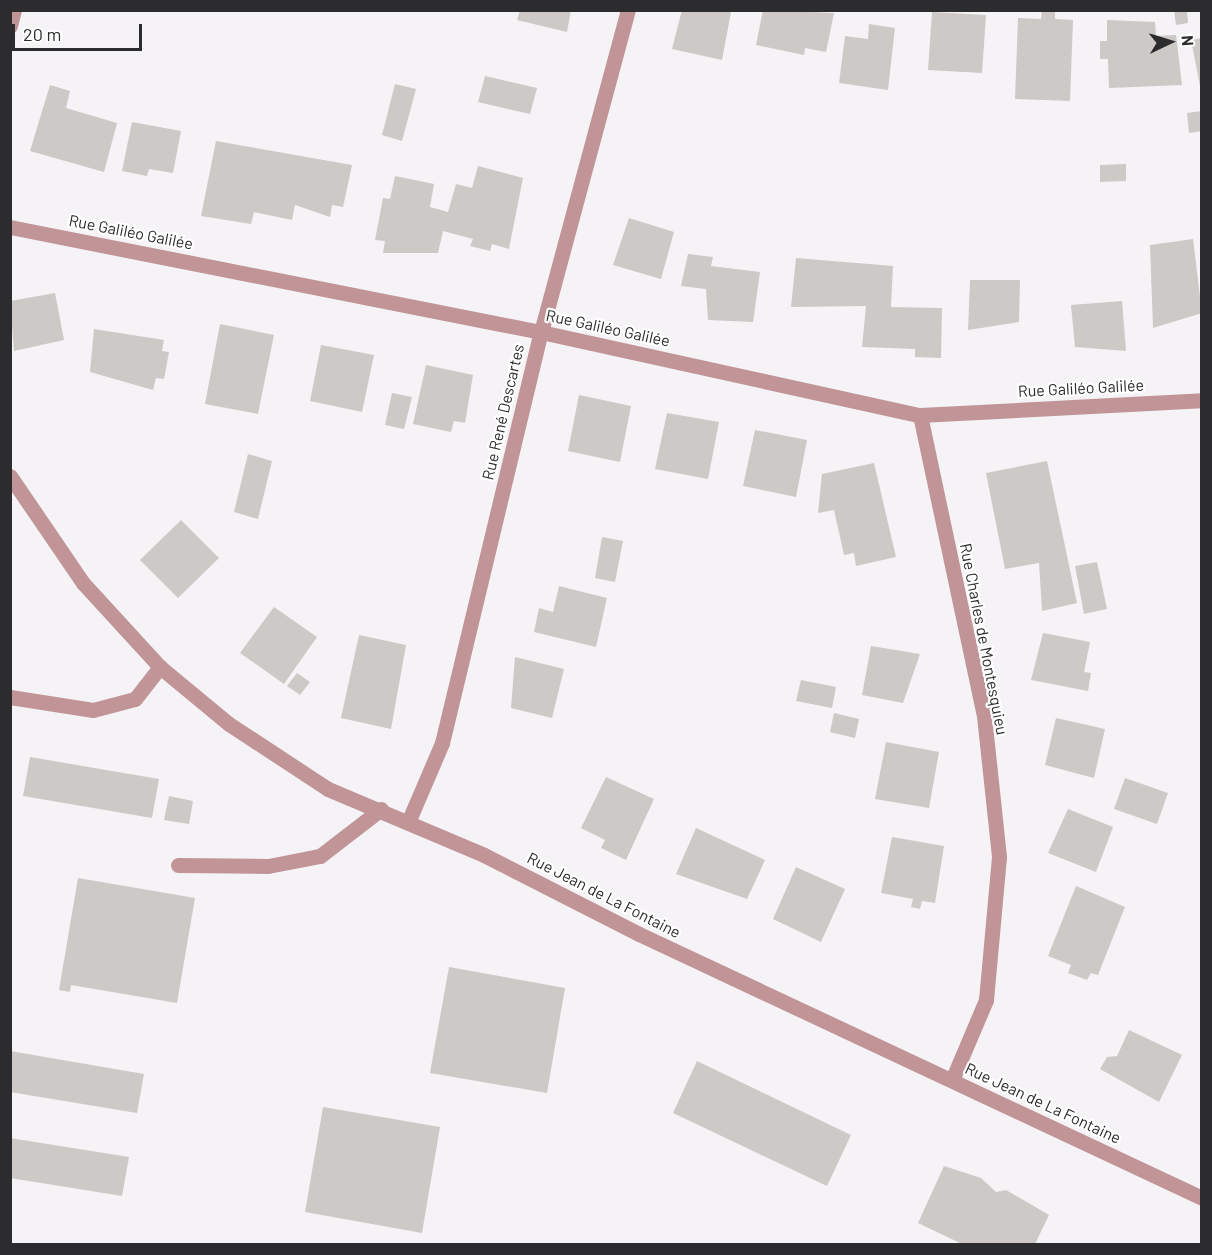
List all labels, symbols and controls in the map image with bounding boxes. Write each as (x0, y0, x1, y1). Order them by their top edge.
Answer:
scale bar (15, 12, 146, 50)
north arrow (1140, 12, 1200, 72)
text: 20 m (23, 23, 61, 45)
text: N (1179, 35, 1198, 47)
street label: Rue Galiléo Galilée (67, 211, 195, 253)
street label: Rue Galiléo Galilée (544, 305, 672, 351)
street label: Rue René Descartes (478, 342, 528, 482)
street label: Rue Galiléo Galilée (1017, 375, 1145, 401)
street label: Rue Charles de Montesquieu (956, 542, 1012, 736)
street label: Rue Jean de La Fontaine (524, 848, 684, 942)
street label: Rue Jean de La Fontaine (962, 1058, 1124, 1148)

